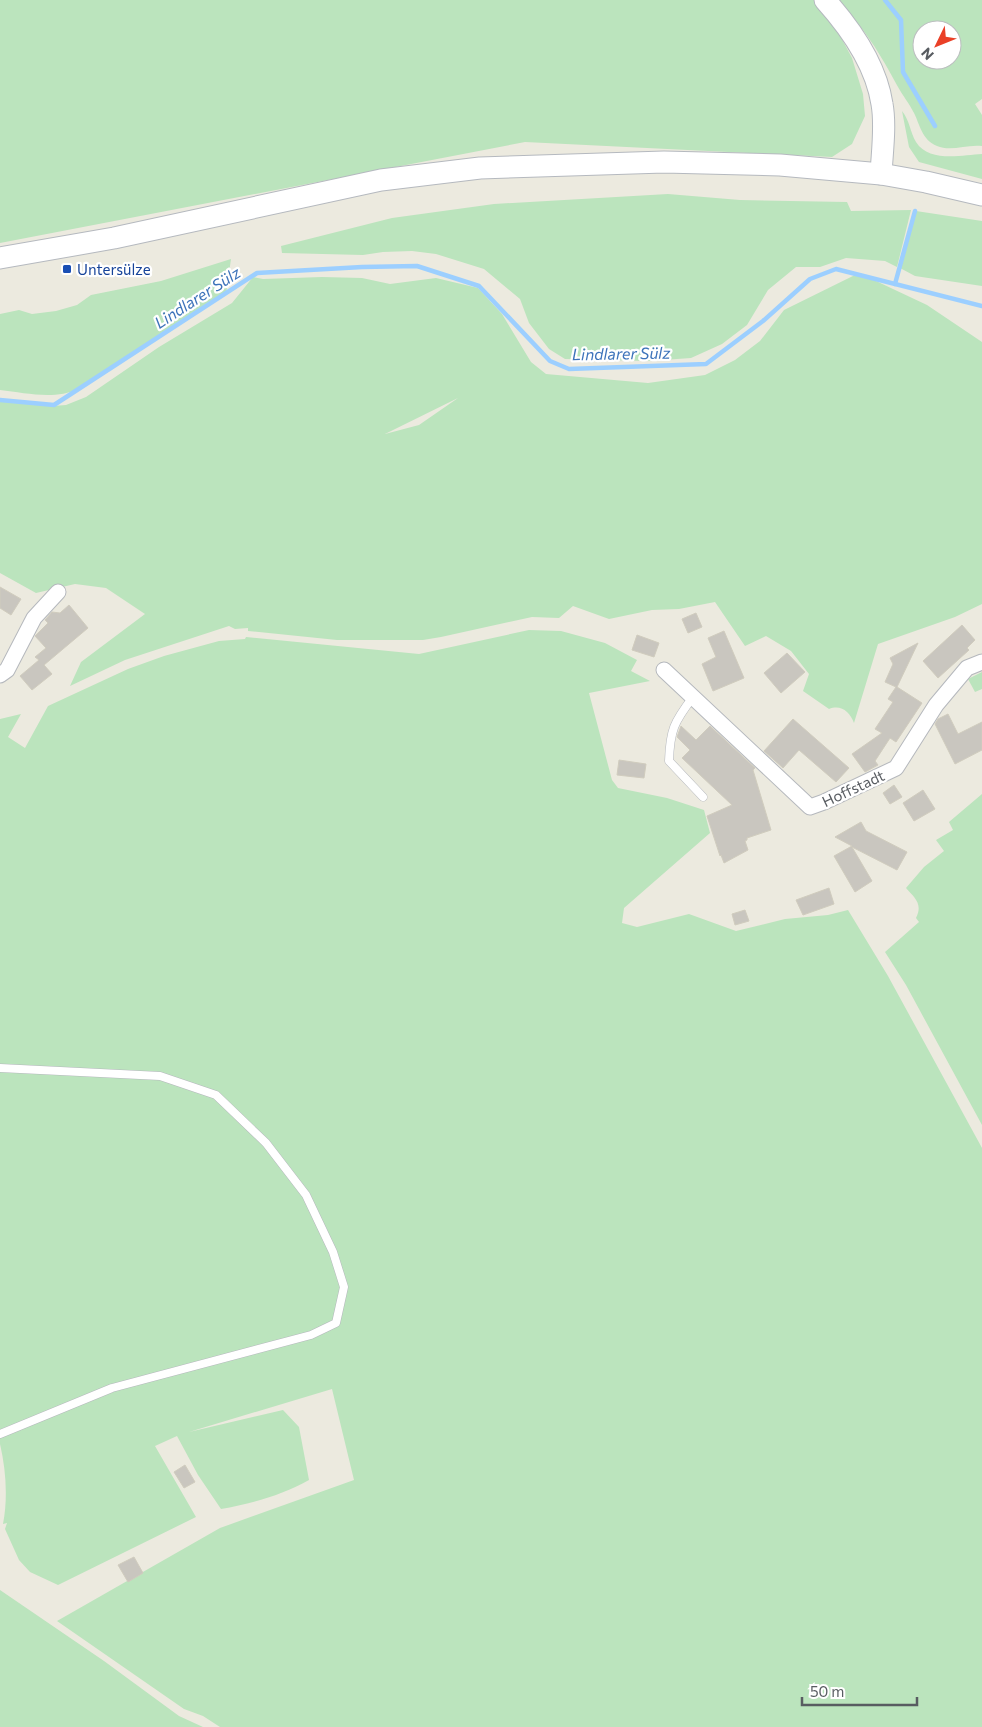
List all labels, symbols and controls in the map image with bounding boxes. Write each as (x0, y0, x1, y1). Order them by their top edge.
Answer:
north arrow (912, 20, 962, 70)
text: N (917, 45, 937, 64)
place label: Untersülze (77, 260, 151, 278)
water label: Lindlarer Sülz (151, 262, 243, 332)
marker: Untersülze (61, 263, 73, 275)
water label: Lindlarer Sülz (572, 343, 670, 363)
street label: Hoffstadt (819, 766, 887, 810)
scale bar (802, 1674, 917, 1706)
text: 50 m (810, 1682, 844, 1700)

